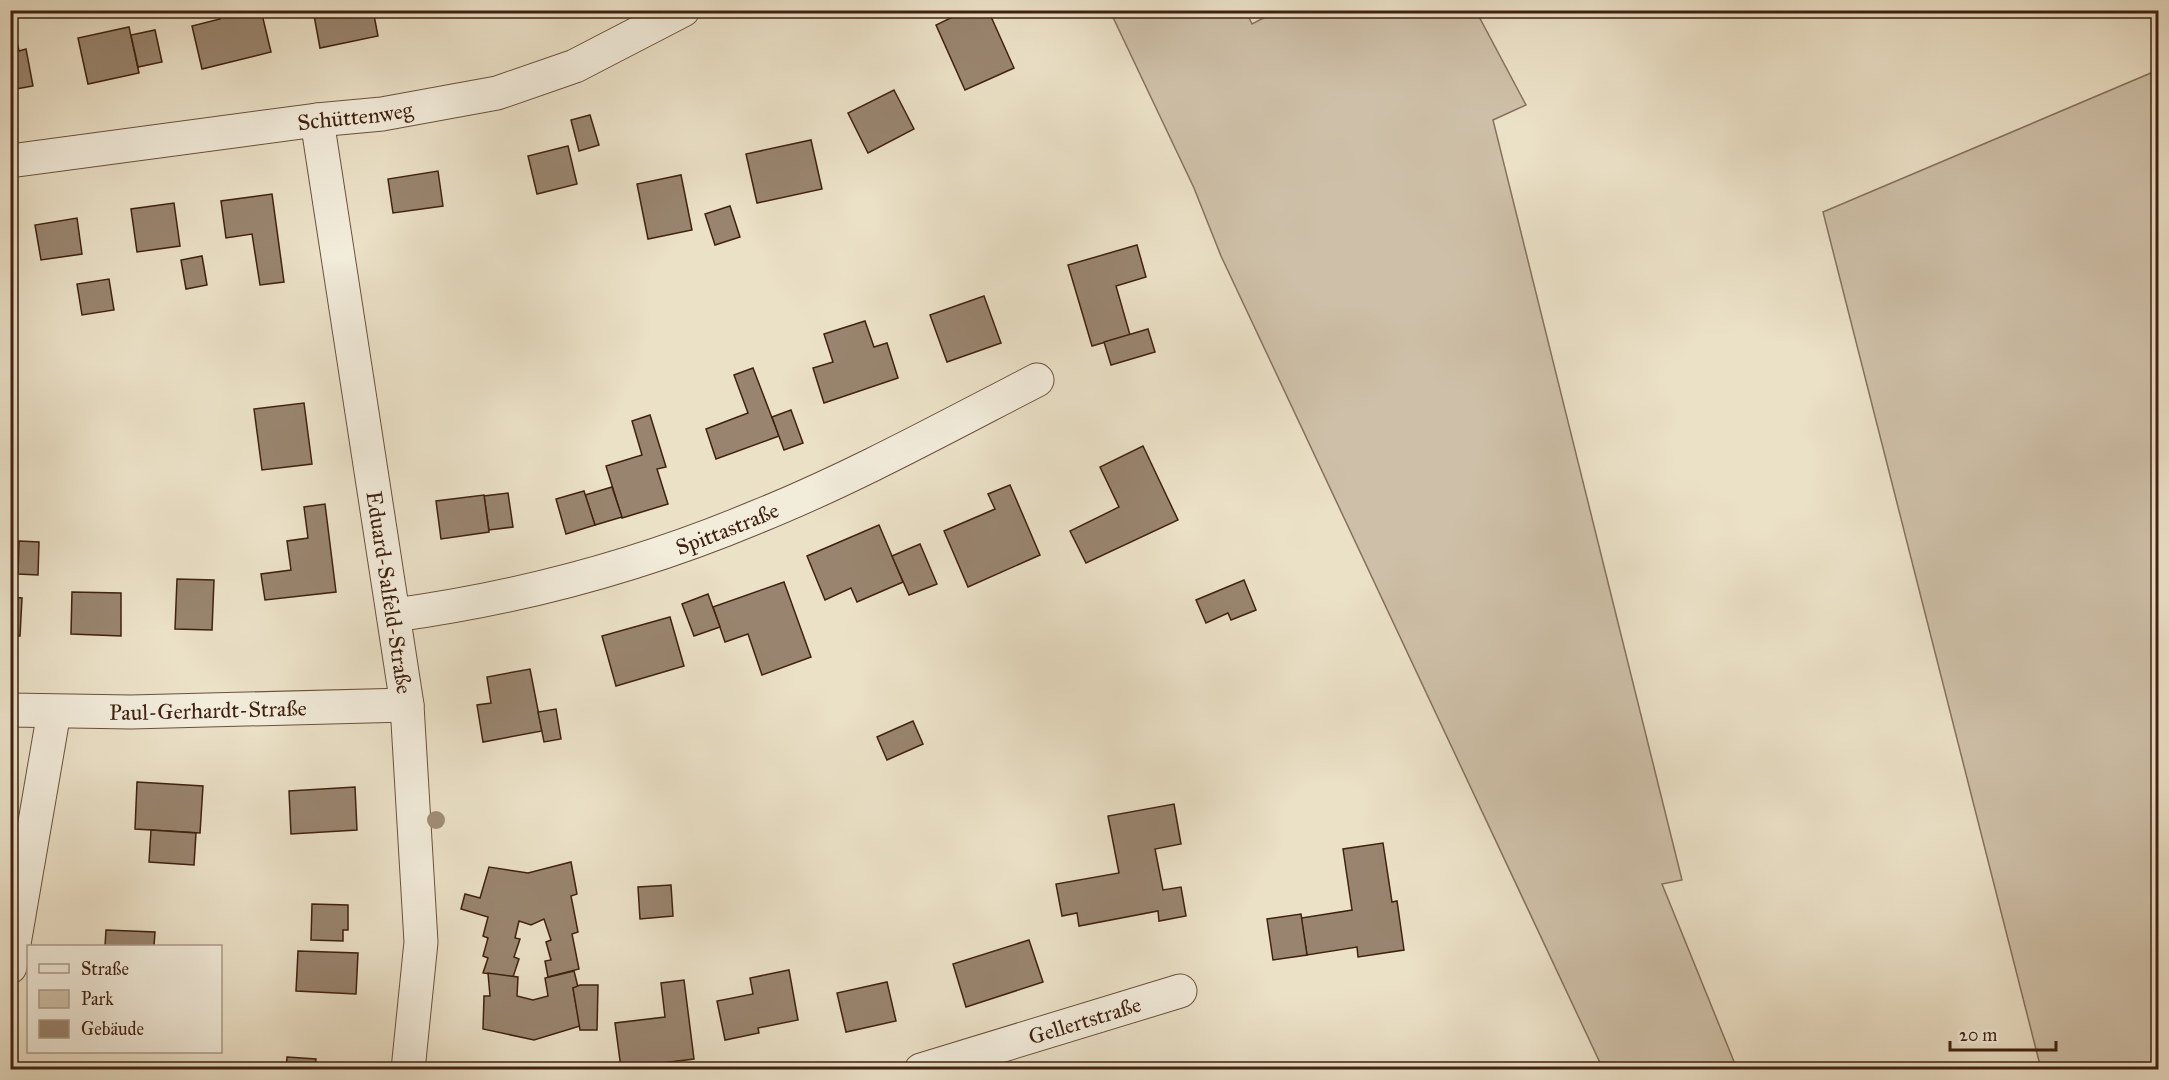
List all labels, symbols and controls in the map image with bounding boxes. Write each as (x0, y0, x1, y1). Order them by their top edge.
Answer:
street label: Schüttenweg (296, 95, 416, 136)
street label: Eduard-Salfeld-Straße (361, 489, 419, 696)
street label: Spittastraße (672, 496, 783, 560)
street label: Paul-Gerhardt-Straße (109, 694, 307, 726)
legend (27, 945, 222, 1053)
text: Straße (81, 958, 129, 980)
text: Park (81, 988, 114, 1010)
street label: Gellertstraße (1025, 990, 1144, 1050)
scale bar (1950, 1014, 2056, 1052)
text: Gebäude (81, 1018, 144, 1040)
text: 20 m (1959, 1024, 1997, 1046)

